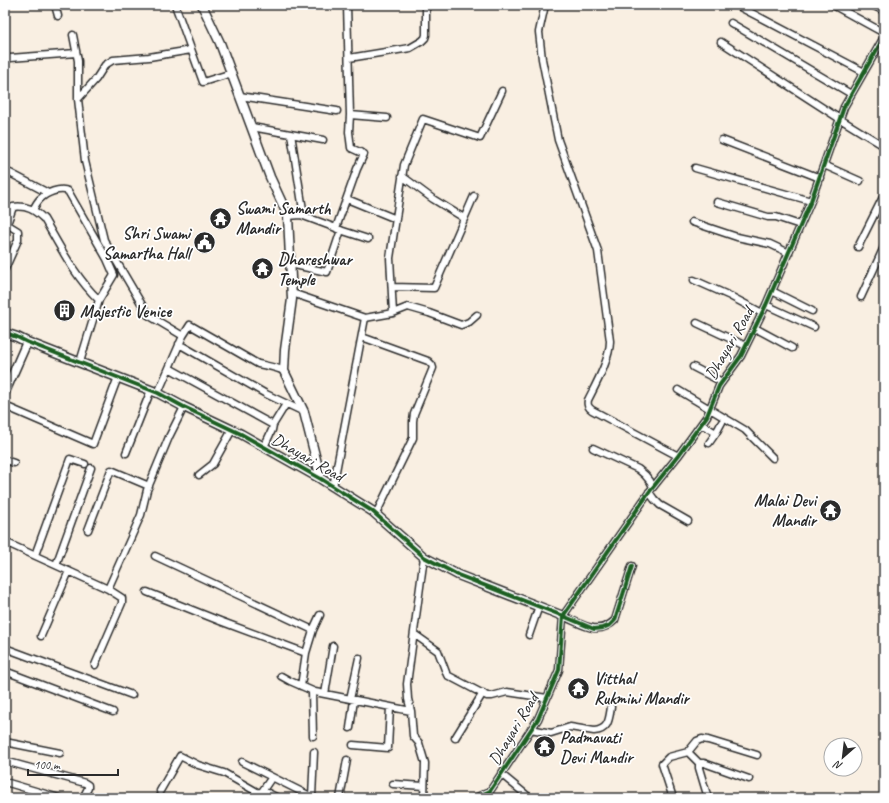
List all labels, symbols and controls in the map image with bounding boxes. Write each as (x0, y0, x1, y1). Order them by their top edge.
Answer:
place label: Swami Samarth Mandir (236, 198, 332, 239)
temple icon: Swami Samarth Mandir (208, 205, 234, 231)
place label: Shri Swami Samartha Hall (103, 223, 193, 264)
public building icon: Shri Swami Samartha Hall (192, 230, 218, 256)
place label: Dhareshwar Temple (278, 249, 353, 290)
temple icon: Dhareshwar Temple (249, 256, 275, 282)
building icon: Majestic Venice (52, 298, 78, 324)
place label: Majestic Venice (80, 301, 173, 322)
street label: Dhayari Road (700, 301, 760, 383)
street label: Dhayari Road (268, 428, 350, 488)
place label: Malai Devi Mandir (754, 490, 819, 531)
temple icon: Malai Devi Mandir (818, 497, 844, 523)
place label: Vitthal Rukmini Mandir (594, 668, 690, 709)
temple icon: Vitthal Rukmini Mandir (565, 675, 591, 701)
street label: Dhayari Road (484, 688, 544, 769)
place label: Padmavati Devi Mandir (560, 727, 634, 768)
temple icon: Padmavati Devi Mandir (531, 734, 557, 760)
north arrow (823, 737, 863, 777)
scale bar (28, 751, 118, 777)
text: 100 m (34, 757, 61, 773)
text: N (830, 757, 845, 774)

